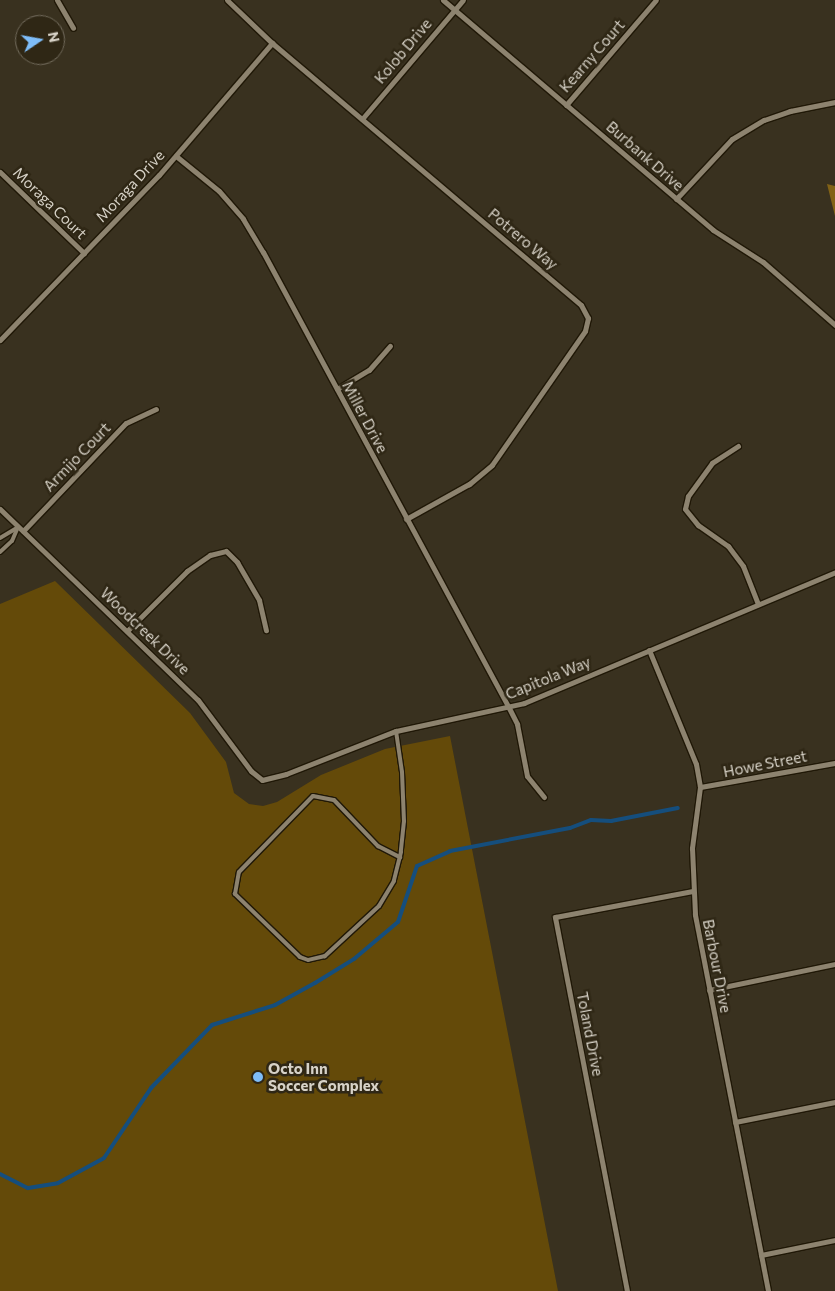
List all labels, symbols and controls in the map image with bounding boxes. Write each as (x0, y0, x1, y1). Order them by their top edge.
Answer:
north arrow (15, 15, 65, 65)
street label: Kolob Drive (371, 15, 435, 87)
street label: Kearny Court (556, 16, 628, 96)
text: N (45, 30, 64, 44)
street label: Burbank Drive (603, 118, 687, 194)
street label: Moraga Drive (92, 146, 168, 226)
street label: Moraga Court (9, 163, 91, 243)
street label: Potrero Way (485, 205, 561, 273)
street label: Miller Drive (339, 378, 391, 456)
street label: Armijo Court (40, 419, 114, 495)
street label: Woodcreek Drive (97, 584, 193, 678)
street label: Capitola Way (503, 653, 593, 703)
street label: Howe Street (722, 747, 808, 781)
street label: Barbour Drive (699, 918, 735, 1014)
street label: Toland Drive (573, 990, 607, 1078)
place label: Octo Inn Soccer Complex (268, 1059, 379, 1094)
marker: Octo Inn Soccer Complex (252, 1071, 264, 1083)

